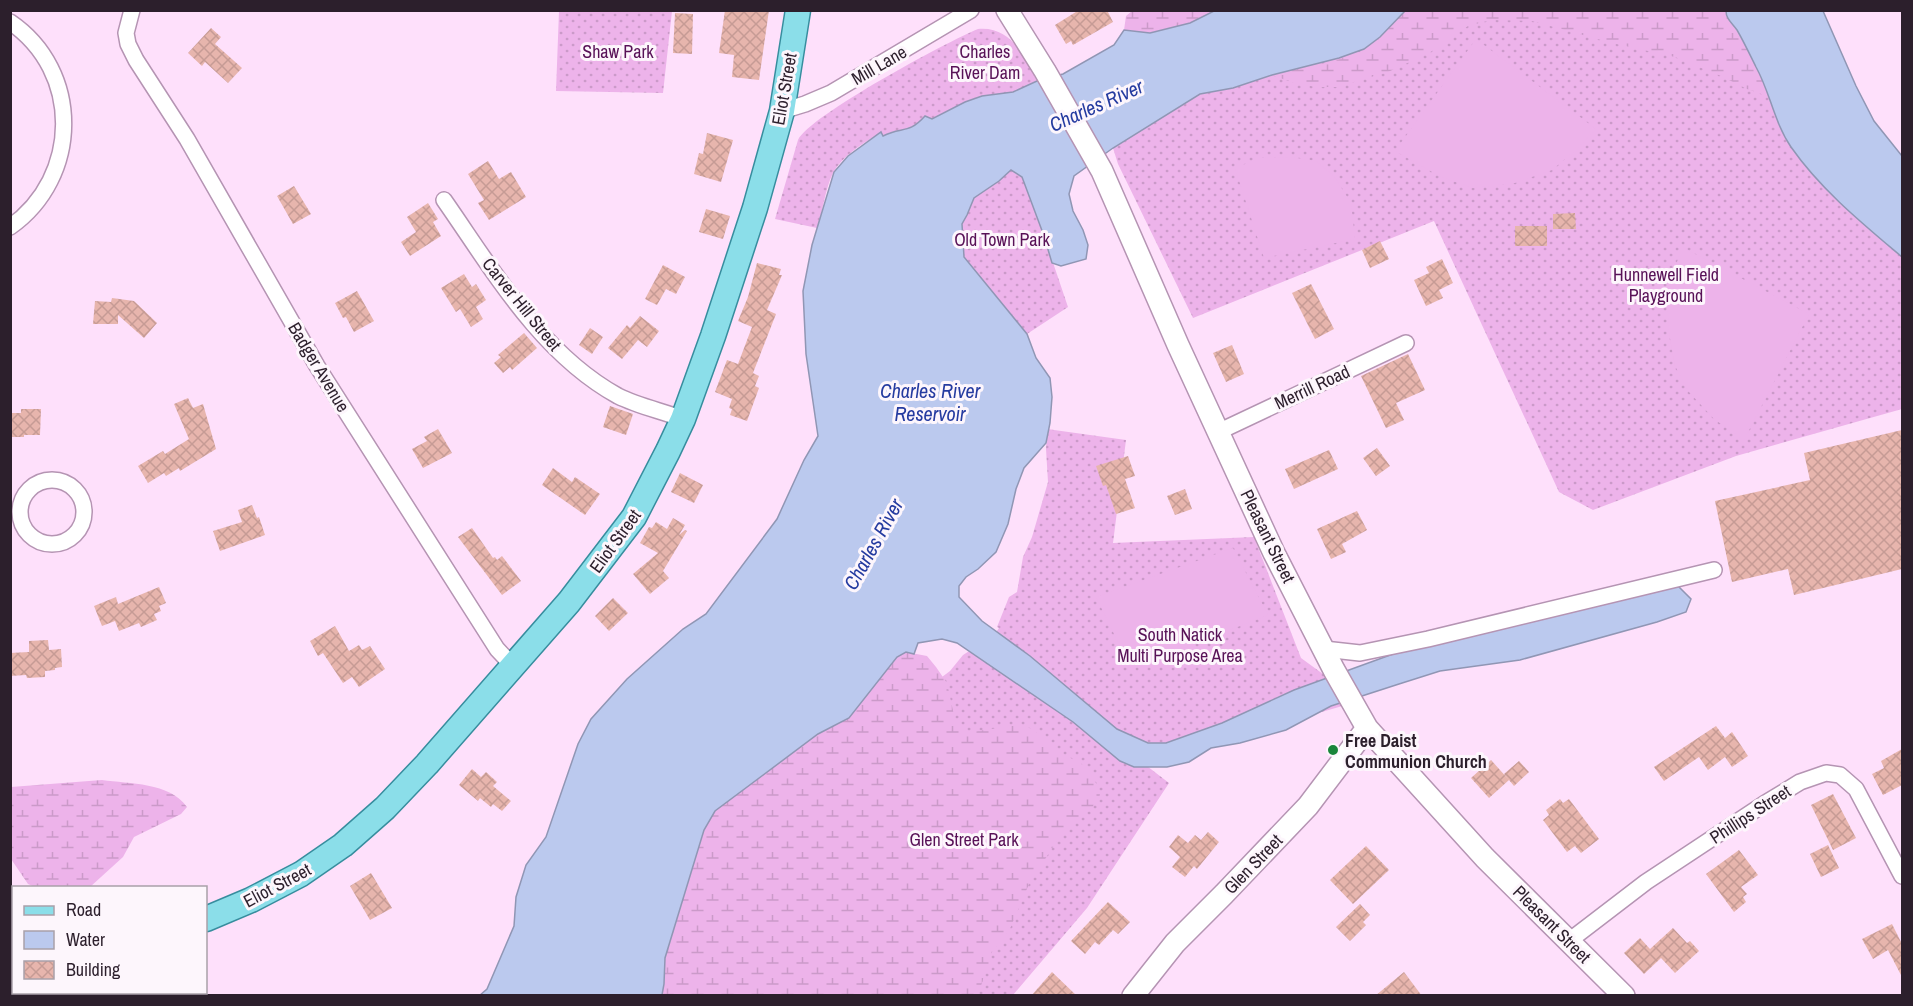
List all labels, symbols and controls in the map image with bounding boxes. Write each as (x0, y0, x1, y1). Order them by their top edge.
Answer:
park label: Shaw Park (582, 39, 654, 64)
street label: Mill Lane (847, 39, 911, 91)
park label: Charles River Dam (950, 39, 1020, 85)
street label: Eliot Street (765, 51, 803, 127)
water label: Charles River (1045, 72, 1148, 138)
park label: Old Town Park (954, 227, 1050, 252)
street label: Carver Hill Street (477, 252, 567, 356)
park label: Hunnewell Field Playground (1613, 262, 1719, 308)
street label: Badger Avenue (282, 317, 356, 417)
street label: Merrill Road (1270, 359, 1354, 415)
water label: Charles River Reservoir (880, 377, 981, 427)
street label: Pleasant Street (1235, 485, 1301, 587)
water label: Charles River (837, 493, 909, 594)
street label: Eliot Street (583, 504, 647, 578)
park label: South Natick Multi Purpose Area (1117, 622, 1243, 668)
place label: Free Daist Communion Church (1345, 728, 1487, 774)
marker: Free Daist Communion Church (1326, 743, 1340, 757)
street label: Phillips Street (1705, 778, 1795, 850)
park label: Glen Street Park (909, 827, 1019, 852)
street label: Glen Street (1218, 828, 1288, 900)
street label: Eliot Street (239, 857, 315, 913)
street label: Pleasant Street (1507, 879, 1597, 969)
legend (12, 886, 207, 994)
text: Road (66, 897, 101, 922)
text: Water (66, 927, 105, 952)
text: Building (66, 957, 121, 982)

